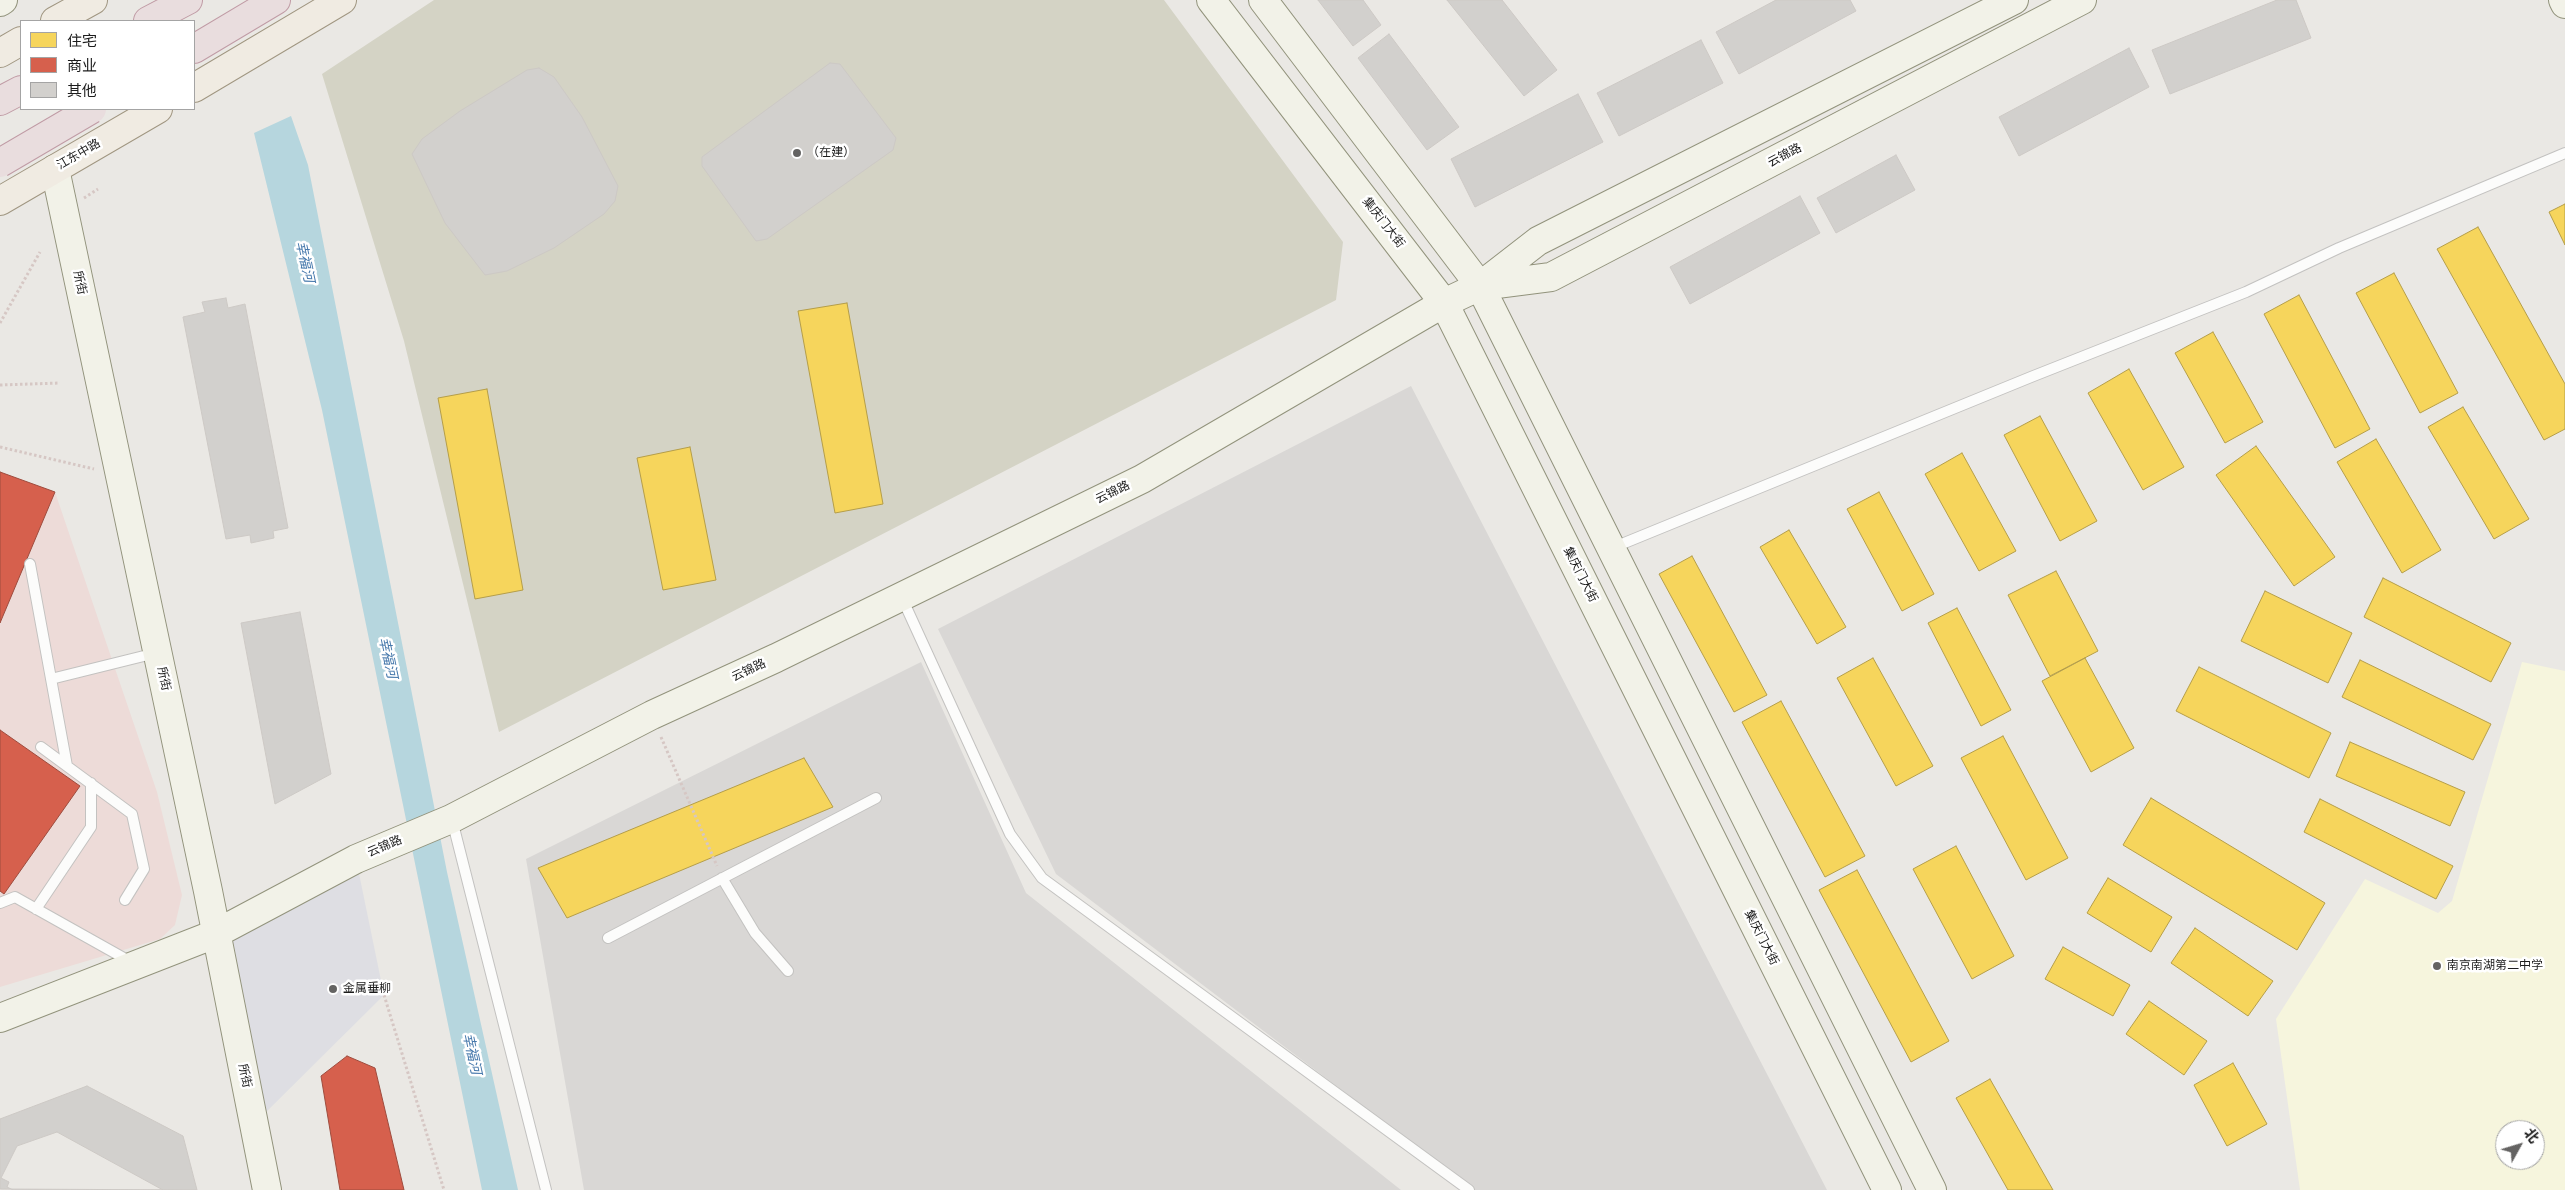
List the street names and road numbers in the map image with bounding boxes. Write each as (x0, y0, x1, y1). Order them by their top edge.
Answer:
street label: 江东中路 (55, 137, 103, 173)
street label: 云锦路 (1766, 141, 1804, 171)
street label: 集庆门大街 (1359, 195, 1407, 251)
street label: 所街 (69, 270, 89, 296)
street label: 云锦路 (1094, 479, 1132, 507)
street label: 集庆门大街 (1560, 545, 1600, 605)
street label: 云锦路 (730, 657, 768, 685)
street label: 所街 (153, 666, 173, 692)
street label: 云锦路 (366, 833, 404, 861)
street label: 集庆门大街 (1741, 908, 1781, 968)
street label: 所街 (234, 1063, 254, 1089)

